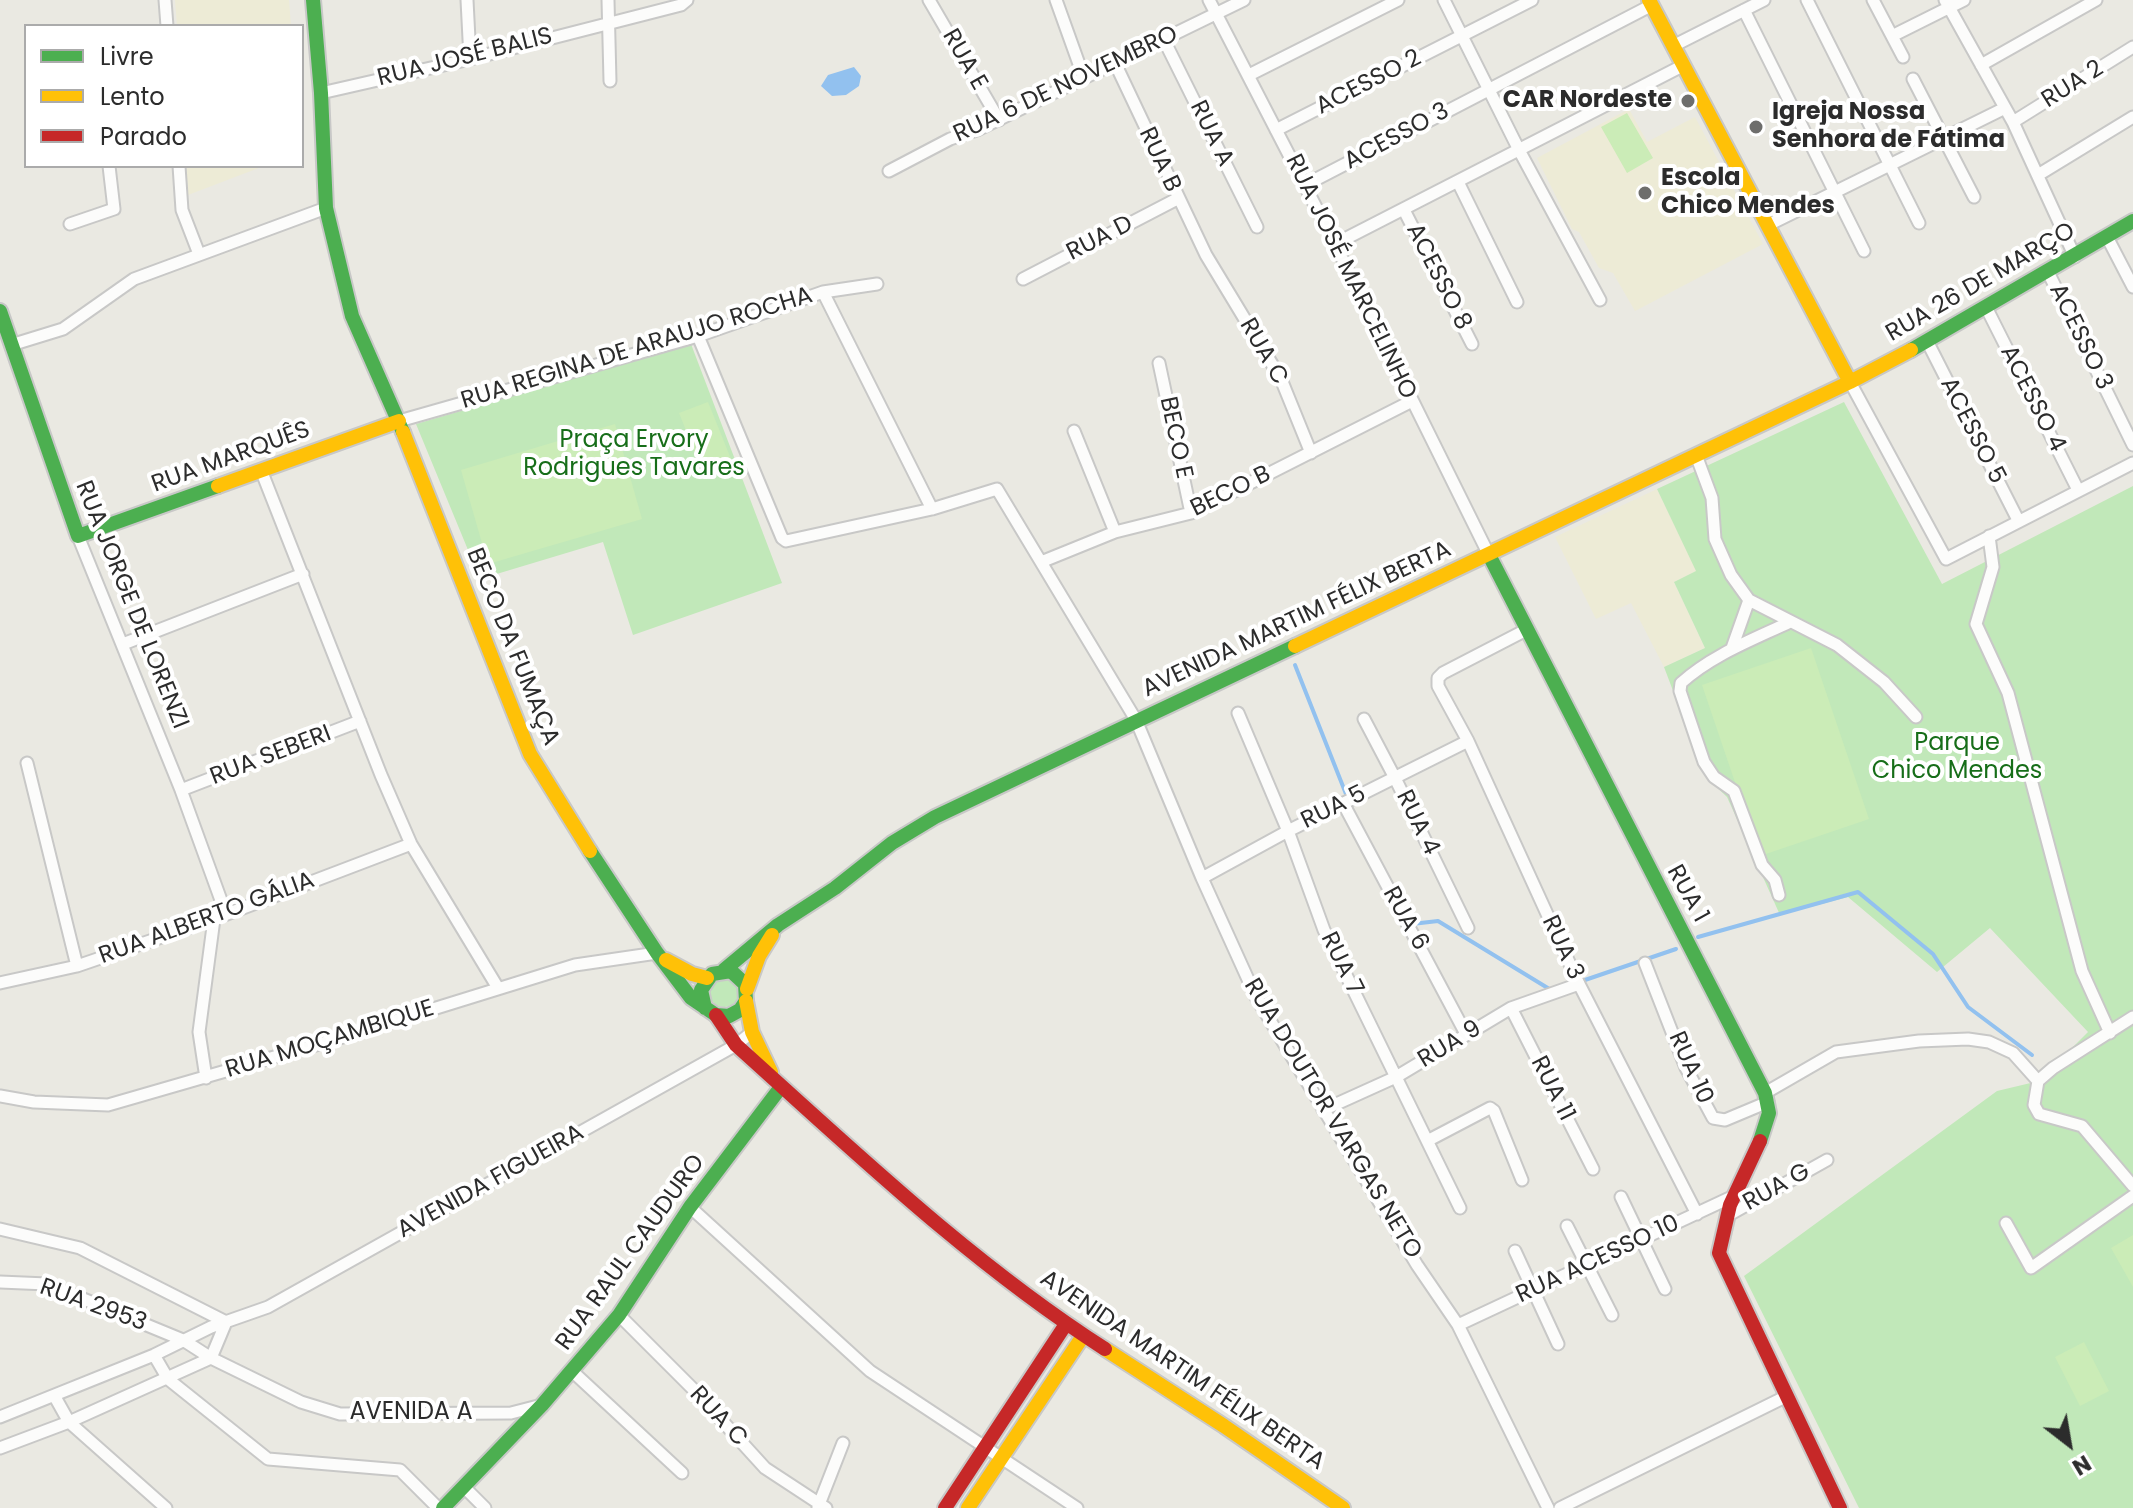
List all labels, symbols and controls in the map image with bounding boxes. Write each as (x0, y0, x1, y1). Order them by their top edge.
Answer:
street label: RUA 6 DE NOVEMBRO (949, 20, 1183, 150)
street label: RUA JOSÉ BALIS (375, 22, 555, 94)
legend (24, 24, 304, 168)
street label: RUA E (935, 24, 993, 96)
text: Livre (100, 40, 154, 73)
street label: ACESSO 2 (1312, 44, 1426, 122)
street label: RUA 2 (2037, 55, 2109, 115)
text: Lento (100, 80, 165, 113)
place label: CAR Nordeste (1503, 87, 1672, 115)
marker: CAR Nordeste (1679, 92, 1697, 110)
street label: RUA A (1183, 96, 1239, 172)
street label: ACESSO 3 (1340, 97, 1454, 177)
place label: Igreja Nossa Senhora de Fátima (1772, 99, 2005, 155)
marker: Igreja Nossa Senhora de Fátima (1747, 118, 1765, 136)
text: Parado (100, 120, 187, 153)
street label: RUA B (1132, 123, 1186, 197)
street label: RUA JOSÉ MARCELINHO (1278, 150, 1422, 404)
place label: Escola Chico Mendes (1661, 165, 1835, 221)
marker: Escola Chico Mendes (1636, 184, 1654, 202)
street label: RUA D (1062, 210, 1138, 268)
street label: RUA 26 DE MARÇO (1881, 217, 2081, 349)
street label: ACESSO 8 (1399, 219, 1477, 335)
street label: ACESSO 3 (2042, 279, 2118, 395)
street label: RUA REGINA DE ARAUJO ROCHA (458, 282, 816, 416)
street label: RUA C (1233, 314, 1293, 390)
street label: ACESSO 4 (1993, 341, 2071, 457)
street label: ACESSO 5 (1933, 373, 2011, 489)
street label: BECO E (1152, 394, 1198, 482)
street label: RUA MARQUÊS (148, 416, 314, 500)
park label: Praça Ervory Rodrigues Tavares (523, 427, 745, 483)
street label: BECO B (1186, 460, 1276, 524)
street label: RUA JORGE DE LORENZI (68, 477, 194, 733)
street label: AVENIDA MARTIM FÉLIX BERTA (1138, 536, 1456, 704)
street label: BECO DA FUMAÇA (459, 544, 565, 750)
street label: RUA SEBERI (206, 720, 336, 792)
park label: Parque Chico Mendes (1872, 730, 2042, 786)
street label: RUA 5 (1297, 780, 1371, 836)
street label: RUA 4 (1389, 786, 1445, 860)
street label: RUA 1 (1660, 860, 1714, 928)
street label: RUA ALBERTO GÁLIA (95, 867, 319, 971)
street label: RUA 6 (1376, 882, 1434, 956)
street label: RUA 3 (1535, 911, 1589, 985)
street label: RUA 7 (1313, 928, 1369, 1000)
street label: RUA DOUTOR VARGAS NETO (1237, 974, 1427, 1264)
street label: RUA MOÇAMBIQUE (222, 995, 438, 1085)
street label: RUA 9 (1413, 1015, 1487, 1075)
street label: RUA 10 (1661, 1027, 1719, 1109)
street label: RUA 11 (1524, 1052, 1580, 1126)
street label: AVENIDA FIGUEIRA (393, 1119, 589, 1245)
street label: RUA RAUL CAUDURO (550, 1150, 712, 1356)
street label: RUA G (1739, 1158, 1815, 1218)
street label: RUA ACESSO 10 (1512, 1210, 1684, 1310)
street label: AVENIDA MARTIM FÉLIX BERTA (1034, 1265, 1330, 1477)
street label: RUA 2953 (36, 1273, 150, 1339)
street label: RUA C (683, 1381, 753, 1453)
street label: AVENIDA A (349, 1399, 473, 1427)
north arrow (2029, 1404, 2109, 1484)
text: N (2067, 1447, 2097, 1483)

